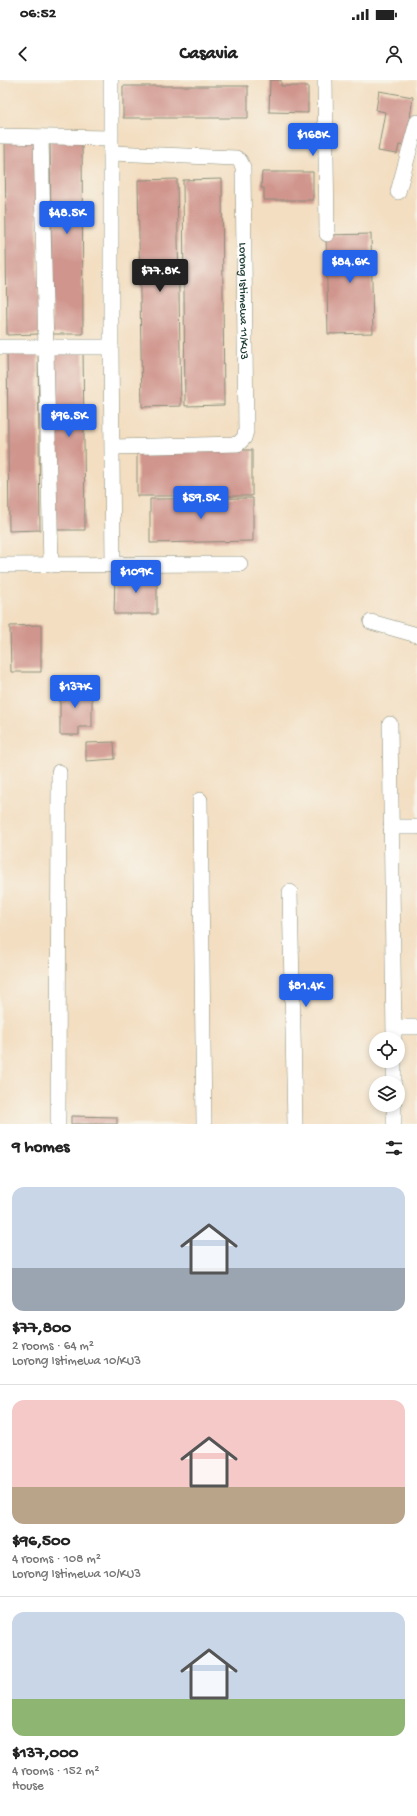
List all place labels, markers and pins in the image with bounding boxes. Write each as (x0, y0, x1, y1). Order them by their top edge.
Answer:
pin: $168K (285, 123, 341, 157)
pin: $48.5K (34, 201, 100, 235)
pin: $84.6K (317, 250, 383, 284)
pin: $77.8K (127, 259, 193, 293)
pin: $96.5K (36, 404, 102, 438)
pin: $59.5K (168, 486, 234, 520)
pin: $109K (108, 560, 164, 594)
pin: $137K (47, 675, 103, 709)
pin: $81.4K (273, 974, 339, 1008)

